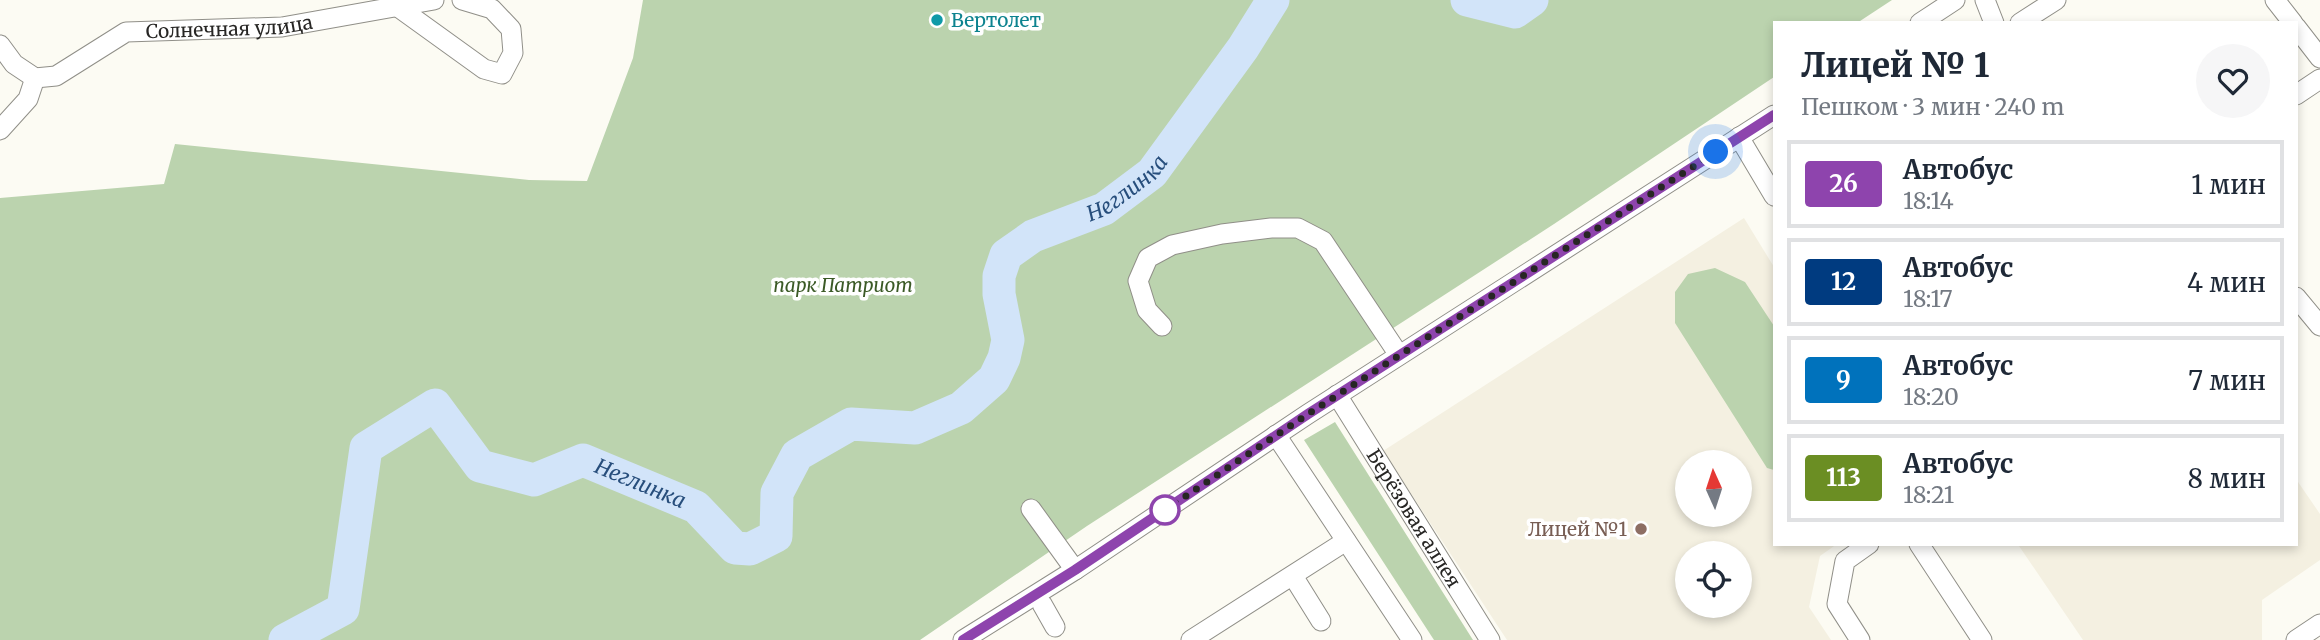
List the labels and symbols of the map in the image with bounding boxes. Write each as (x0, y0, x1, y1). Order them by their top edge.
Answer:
place label: Вертолет (951, 8, 1041, 32)
street label: Солнечная улица (145, 10, 314, 43)
marker: Вертолет (929, 12, 945, 28)
your location (1698, 134, 1733, 169)
water label: Неглинка (1083, 150, 1174, 227)
park label: парк Патриот (773, 273, 913, 297)
street label: Берёзовая аллея (1362, 444, 1466, 592)
north arrow (1675, 450, 1752, 527)
water label: Неглинка (591, 452, 690, 514)
unlabelled marker (1150, 495, 1180, 525)
place label: Лицей №1 (1528, 517, 1627, 541)
marker: Лицей №1 (1633, 521, 1649, 537)

